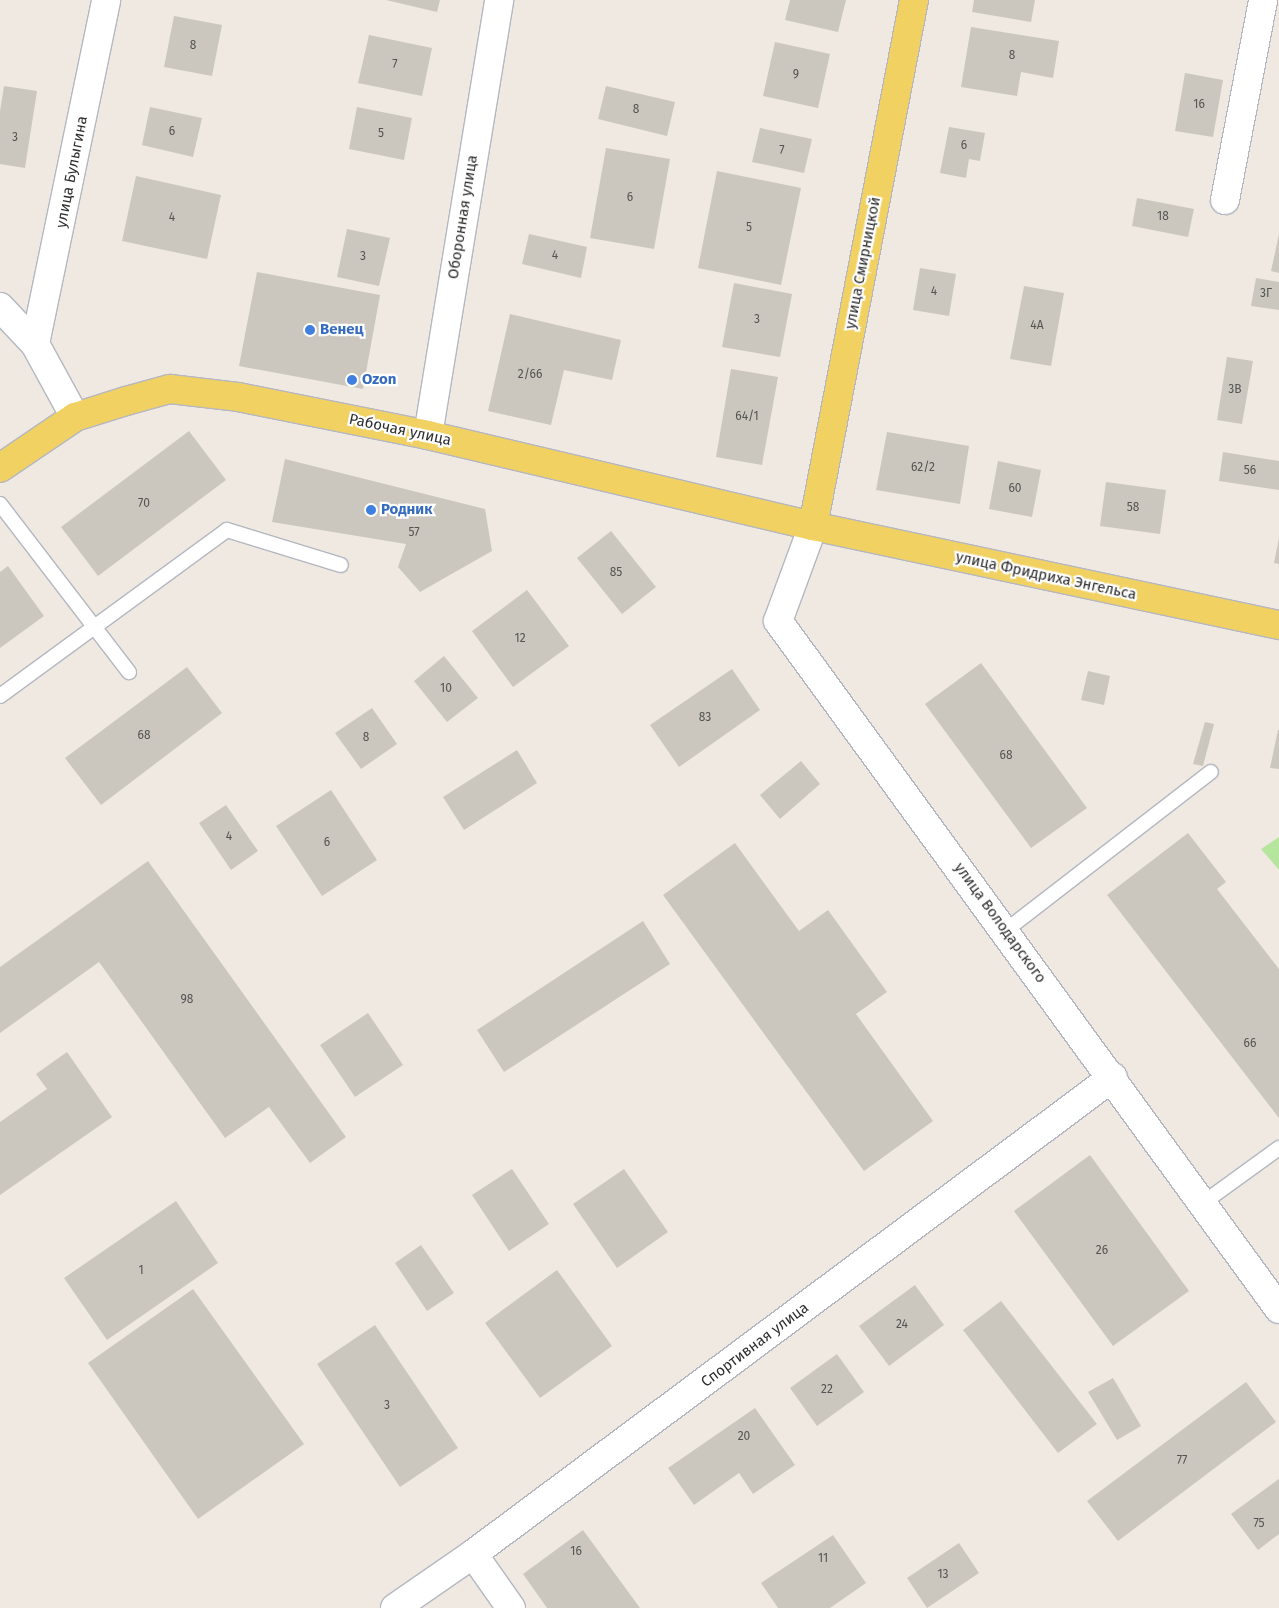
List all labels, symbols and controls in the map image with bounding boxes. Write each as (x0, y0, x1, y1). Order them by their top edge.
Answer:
house number: 8 (190, 39, 196, 53)
house number: 8 (1009, 49, 1015, 63)
house number: 7 (392, 58, 398, 72)
house number: 9 (793, 68, 799, 82)
house number: 16 (1193, 98, 1205, 112)
house number: 8 (633, 103, 639, 117)
street label: улица Булыгина (52, 114, 92, 230)
house number: 6 (169, 125, 175, 139)
house number: 5 (378, 127, 384, 141)
house number: 3 (12, 131, 18, 145)
house number: 6 (961, 139, 967, 153)
house number: 7 (779, 144, 785, 158)
street label: Оборонная улица (444, 154, 482, 280)
house number: 6 (627, 191, 633, 205)
street label: улица Смирницкой (841, 195, 885, 331)
house number: 18 (1157, 210, 1169, 224)
house number: 4 (169, 211, 175, 225)
house number: 5 (746, 221, 752, 235)
house number: 4 (552, 249, 558, 263)
house number: 3 (360, 250, 366, 264)
house number: 4 (931, 285, 937, 299)
house number: 3Г (1260, 287, 1272, 301)
house number: 3 (754, 313, 760, 327)
house number: 4А (1030, 319, 1044, 333)
place label: Венец (320, 321, 364, 339)
marker: Венец (304, 324, 316, 336)
house number: 2/66 (518, 368, 542, 382)
place label: Ozon (362, 371, 396, 389)
marker: Ozon (346, 374, 358, 386)
house number: 3В (1228, 383, 1242, 397)
street label: Рабочая улица (347, 410, 453, 450)
house number: 64/1 (735, 410, 759, 424)
house number: 62/2 (911, 461, 935, 475)
house number: 56 (1244, 464, 1256, 478)
house number: 60 (1008, 482, 1022, 496)
house number: 70 (138, 497, 150, 511)
place label: Родник (381, 501, 432, 519)
house number: 58 (1127, 501, 1139, 515)
marker: Родник (365, 504, 377, 516)
house number: 57 (408, 526, 420, 540)
street label: улица Фридриха Энгельса (954, 548, 1138, 604)
house number: 85 (610, 566, 622, 580)
house number: 12 (514, 632, 526, 646)
house number: 10 (440, 682, 452, 696)
house number: 83 (699, 711, 711, 725)
house number: 68 (137, 729, 151, 743)
house number: 8 (363, 731, 369, 745)
house number: 68 (999, 749, 1013, 763)
house number: 4 (226, 830, 232, 844)
house number: 6 (324, 836, 330, 850)
street label: улица Володарского (950, 859, 1050, 987)
house number: 98 (181, 993, 193, 1007)
house number: 66 (1244, 1037, 1256, 1051)
house number: 26 (1096, 1244, 1108, 1258)
house number: 1 (138, 1264, 144, 1278)
street label: Спортивная улица (698, 1299, 812, 1391)
house number: 24 (896, 1318, 908, 1332)
house number: 22 (821, 1383, 833, 1397)
house number: 3 (384, 1399, 390, 1413)
house number: 20 (738, 1430, 750, 1444)
house number: 77 (1177, 1454, 1187, 1468)
house number: 75 (1253, 1517, 1265, 1531)
house number: 16 (570, 1545, 582, 1559)
house number: 11 (818, 1552, 828, 1566)
house number: 13 (937, 1568, 949, 1582)

